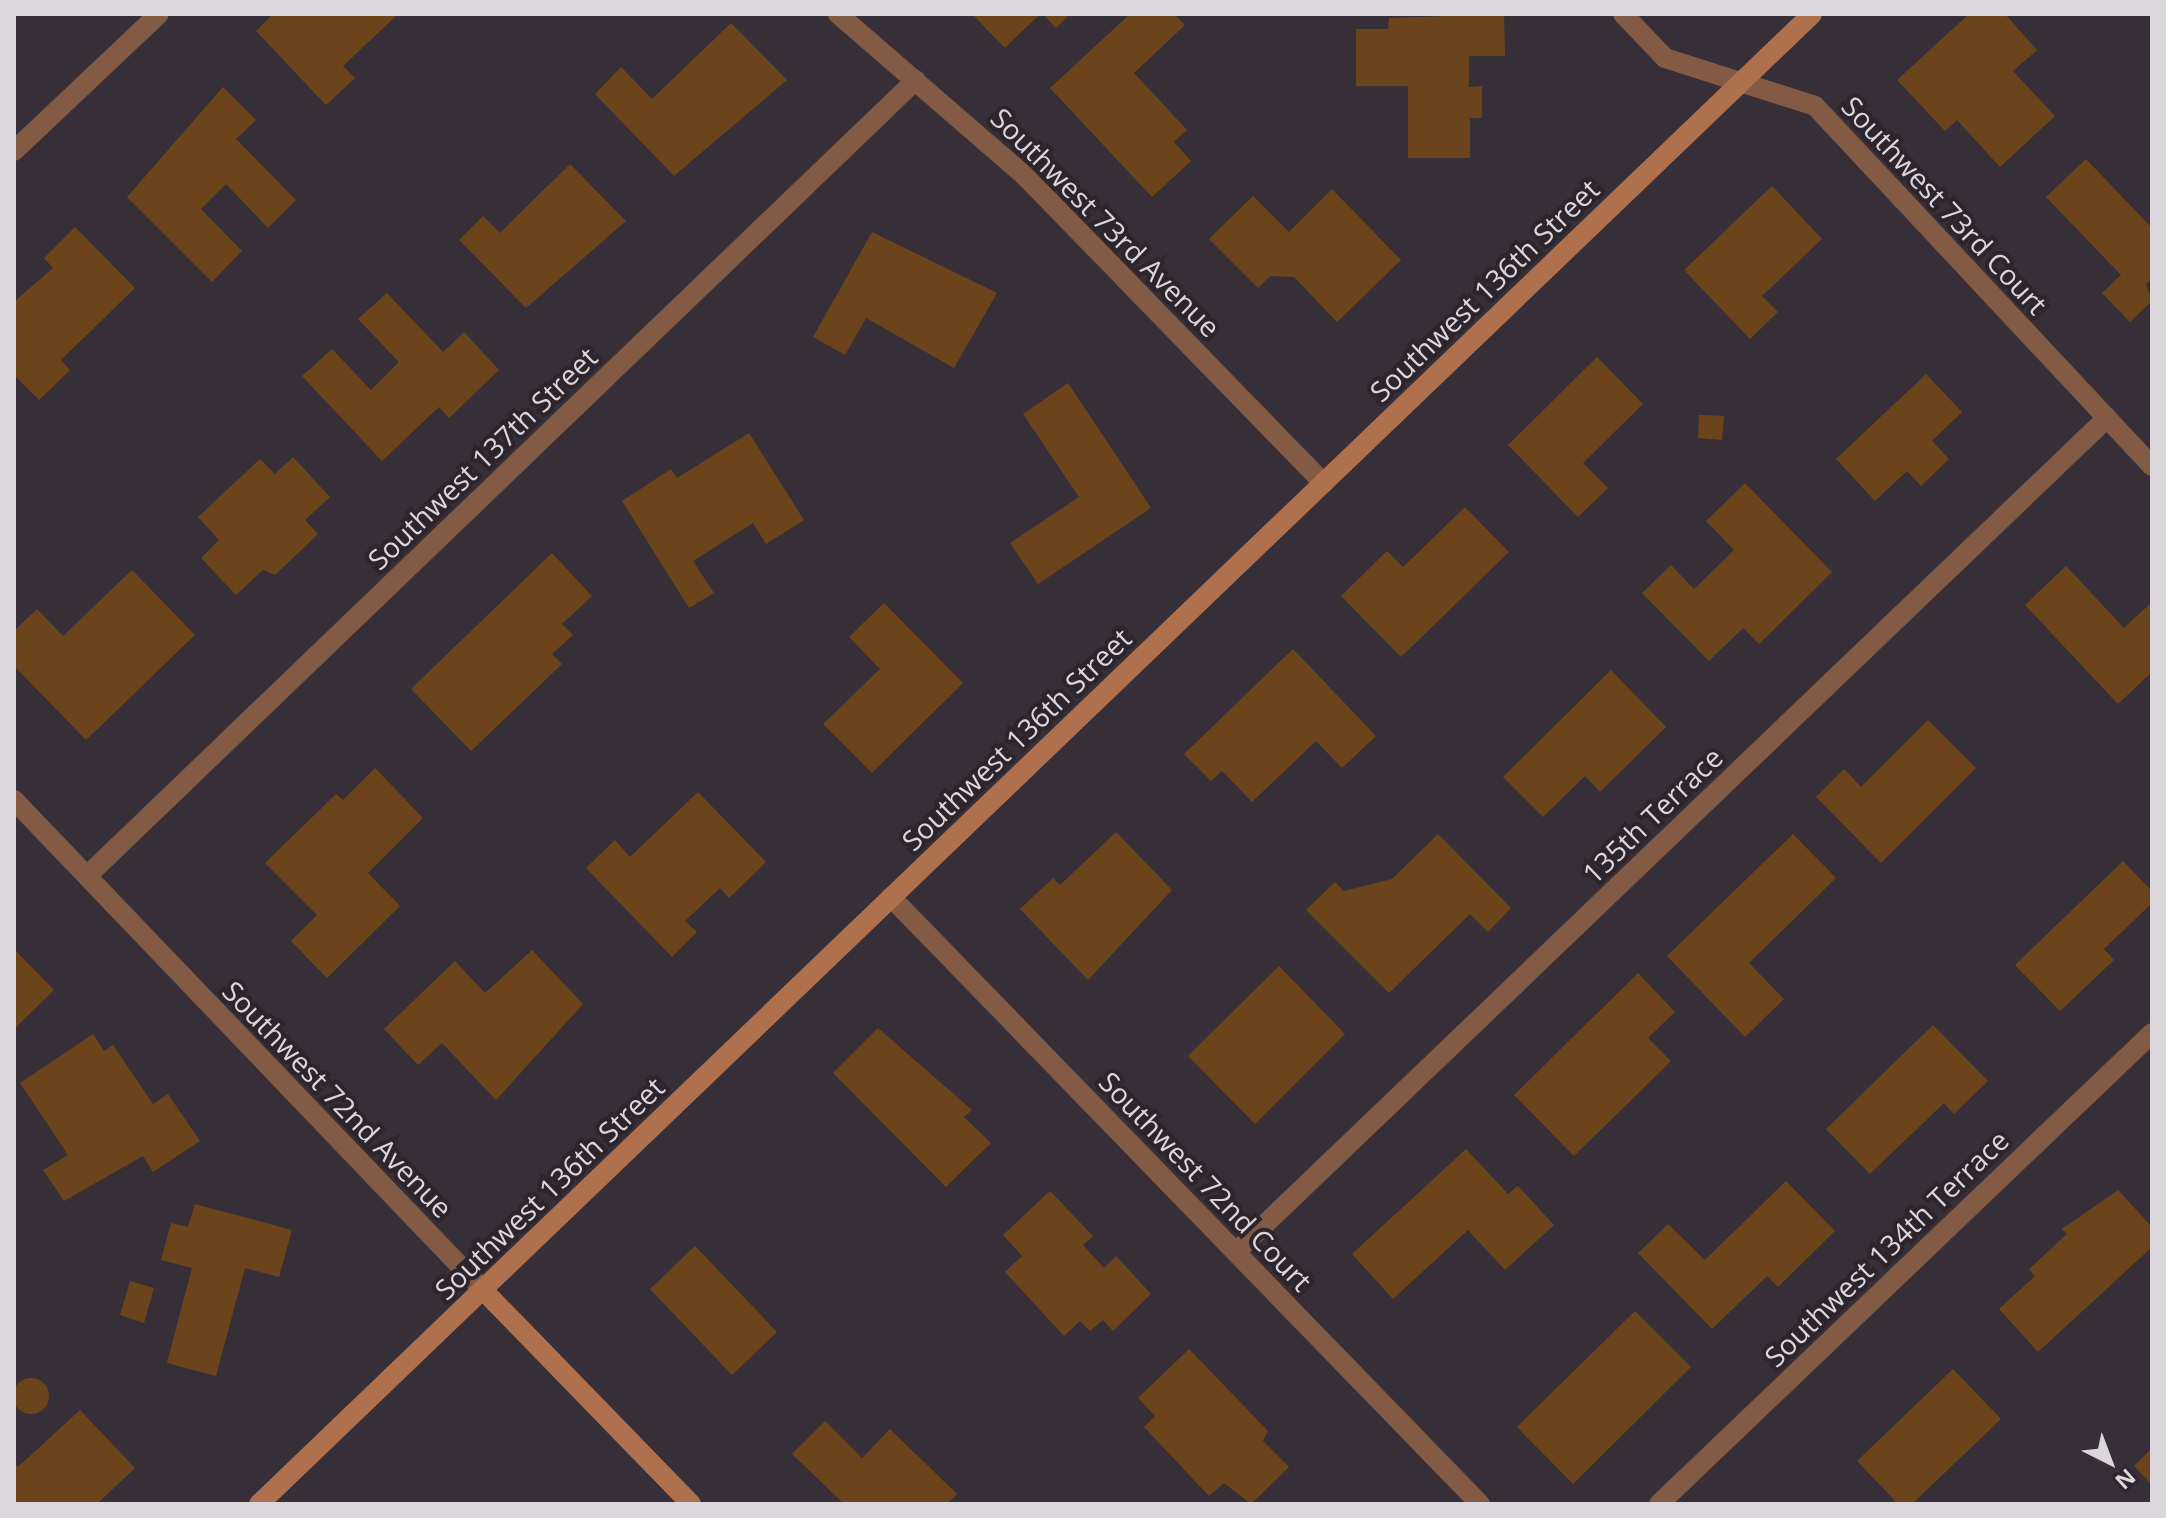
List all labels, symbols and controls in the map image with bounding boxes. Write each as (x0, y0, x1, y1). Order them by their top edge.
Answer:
street label: Southwest 73rd Court (1835, 89, 2055, 321)
street label: Southwest 73rd Avenue (985, 101, 1227, 343)
street label: Southwest 136th Street (1363, 172, 1605, 408)
street label: Southwest 137th Street (361, 340, 603, 576)
street label: Southwest 136th Street (895, 621, 1137, 857)
street label: 135th Terrace (1575, 740, 1729, 890)
street label: Southwest 72nd Avenue (216, 974, 460, 1224)
street label: Southwest 72nd Court (1093, 1065, 1319, 1297)
street label: Southwest 136th Street (428, 1070, 670, 1306)
street label: Southwest 134th Terrace (1757, 1123, 2015, 1373)
north arrow (2070, 1422, 2150, 1502)
text: N (2109, 1463, 2143, 1497)

